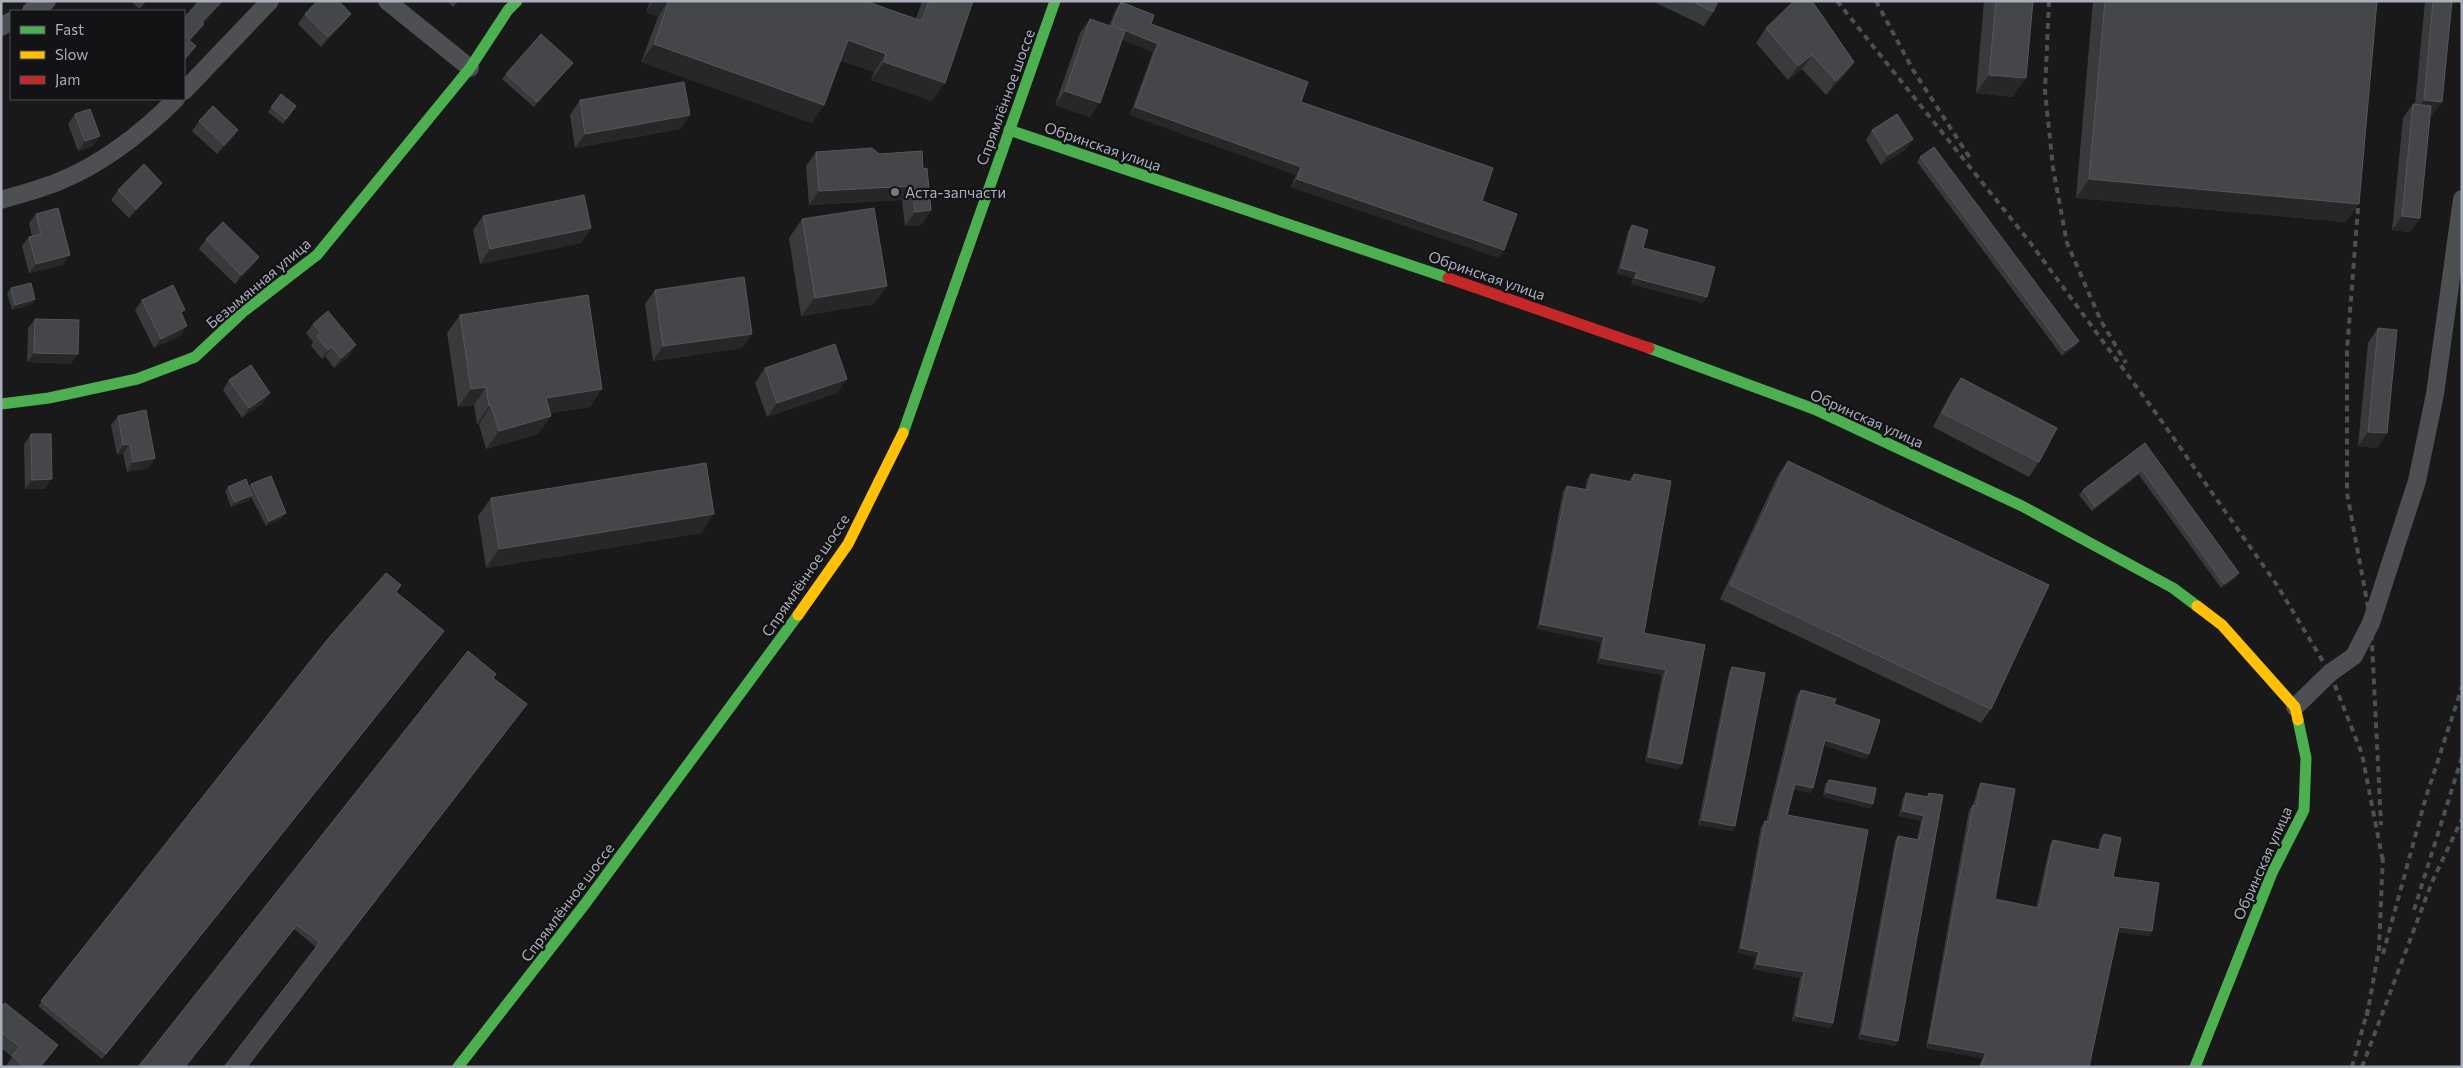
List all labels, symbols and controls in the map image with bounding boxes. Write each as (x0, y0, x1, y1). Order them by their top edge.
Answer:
legend (10, 10, 185, 100)
text: Fast (55, 20, 84, 38)
street label: Спрямлённое шоссе (972, 26, 1038, 168)
text: Slow (55, 45, 88, 63)
text: Jam (55, 70, 80, 88)
street label: Обринская улица (1042, 118, 1164, 174)
place label: Аста-запчасти (905, 183, 1006, 201)
marker: Аста-запчасти (889, 186, 901, 198)
street label: Безымянная улица (202, 234, 314, 332)
street label: Обринская улица (1426, 247, 1548, 303)
street label: Обринская улица (1807, 385, 1927, 451)
street label: Спрямлённое шоссе (757, 510, 853, 640)
street label: Обринская улица (2229, 803, 2295, 923)
street label: Спрямлённое шоссе (517, 839, 617, 965)

